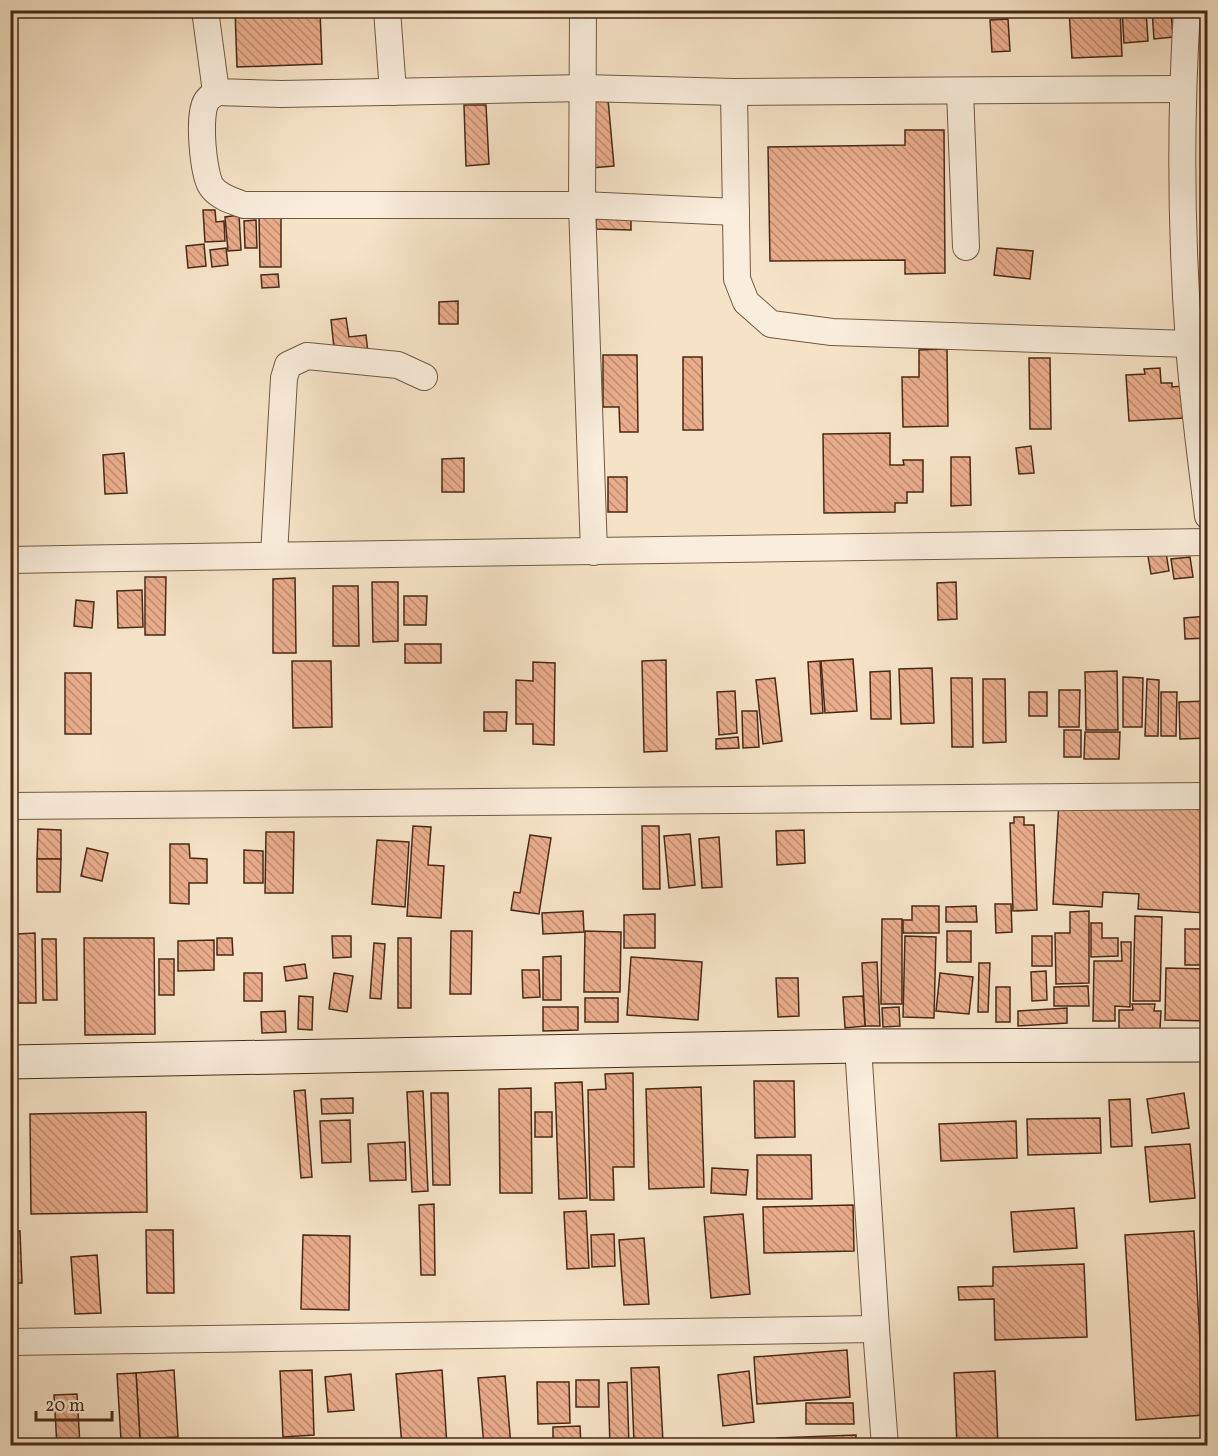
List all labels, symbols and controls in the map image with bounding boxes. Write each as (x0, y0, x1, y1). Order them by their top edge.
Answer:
scale bar (36, 1384, 112, 1422)
text: 20 m (45, 1394, 85, 1419)

